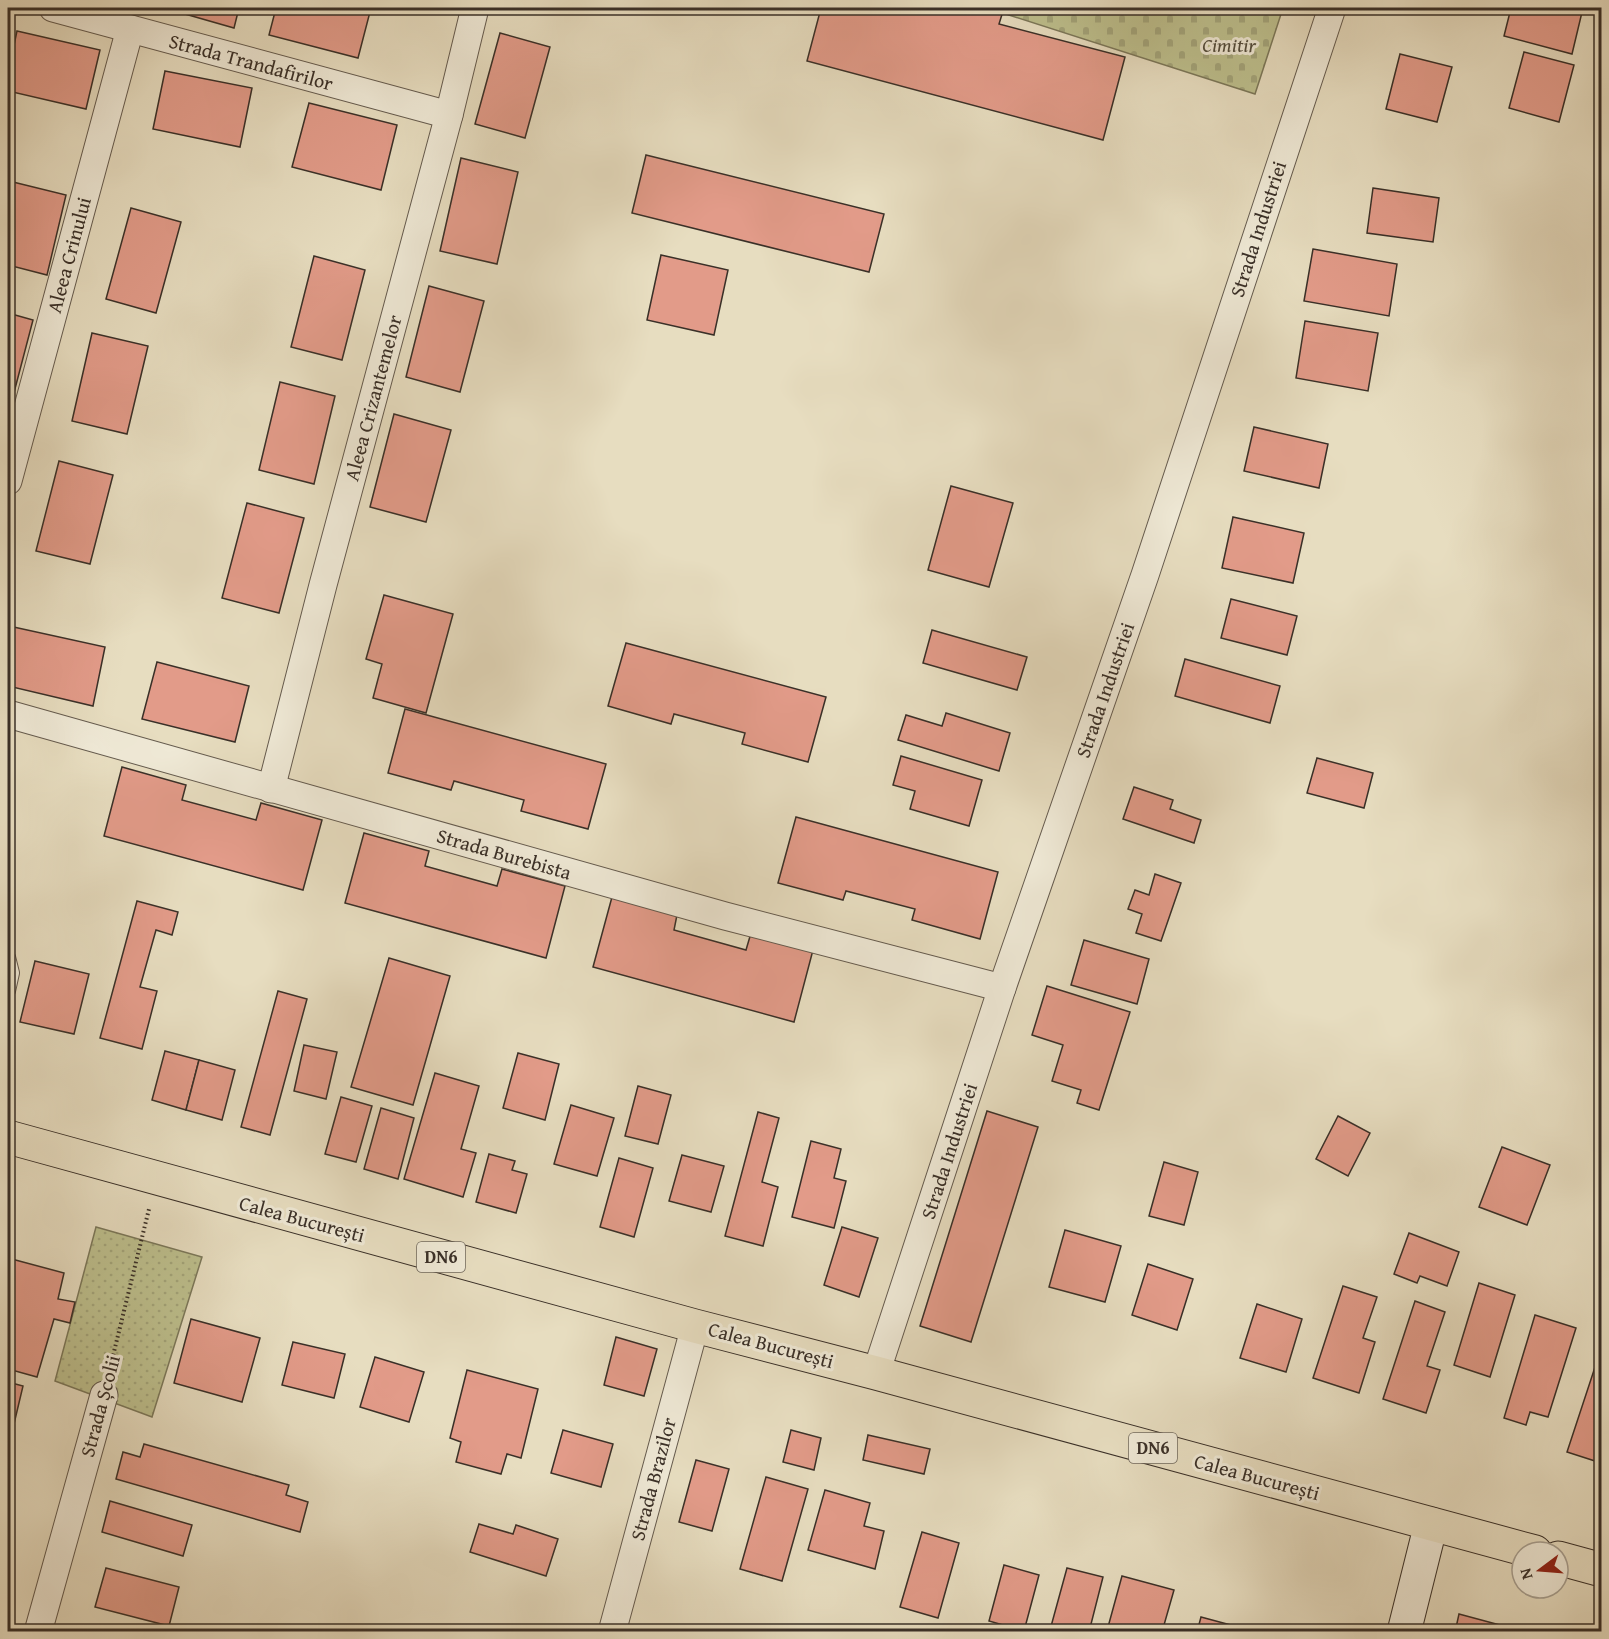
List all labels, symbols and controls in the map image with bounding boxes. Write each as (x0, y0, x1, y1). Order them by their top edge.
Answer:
street label: Strada Trandafirilor (166, 26, 336, 97)
park label: Cimitir (1202, 30, 1256, 59)
street label: Strada Industriei (1222, 157, 1293, 301)
street label: Aleea Crinului (39, 193, 98, 316)
street label: Aleea Crizantemelor (336, 312, 409, 484)
street label: Strada Industriei (1068, 618, 1141, 761)
street label: Strada Burebista (433, 820, 575, 887)
street label: Strada Industriei (913, 1079, 984, 1223)
street label: Calea București (236, 1188, 369, 1249)
road number: DN6 (417, 1242, 465, 1272)
street label: Calea București (705, 1314, 838, 1375)
street label: Strada Școlii (72, 1351, 127, 1460)
street label: Strada Brazilor (622, 1414, 683, 1544)
road number: DN6 (1129, 1433, 1177, 1463)
street label: Calea București (1191, 1446, 1324, 1507)
north arrow (1510, 1540, 1570, 1600)
text: N (1512, 1565, 1539, 1583)

